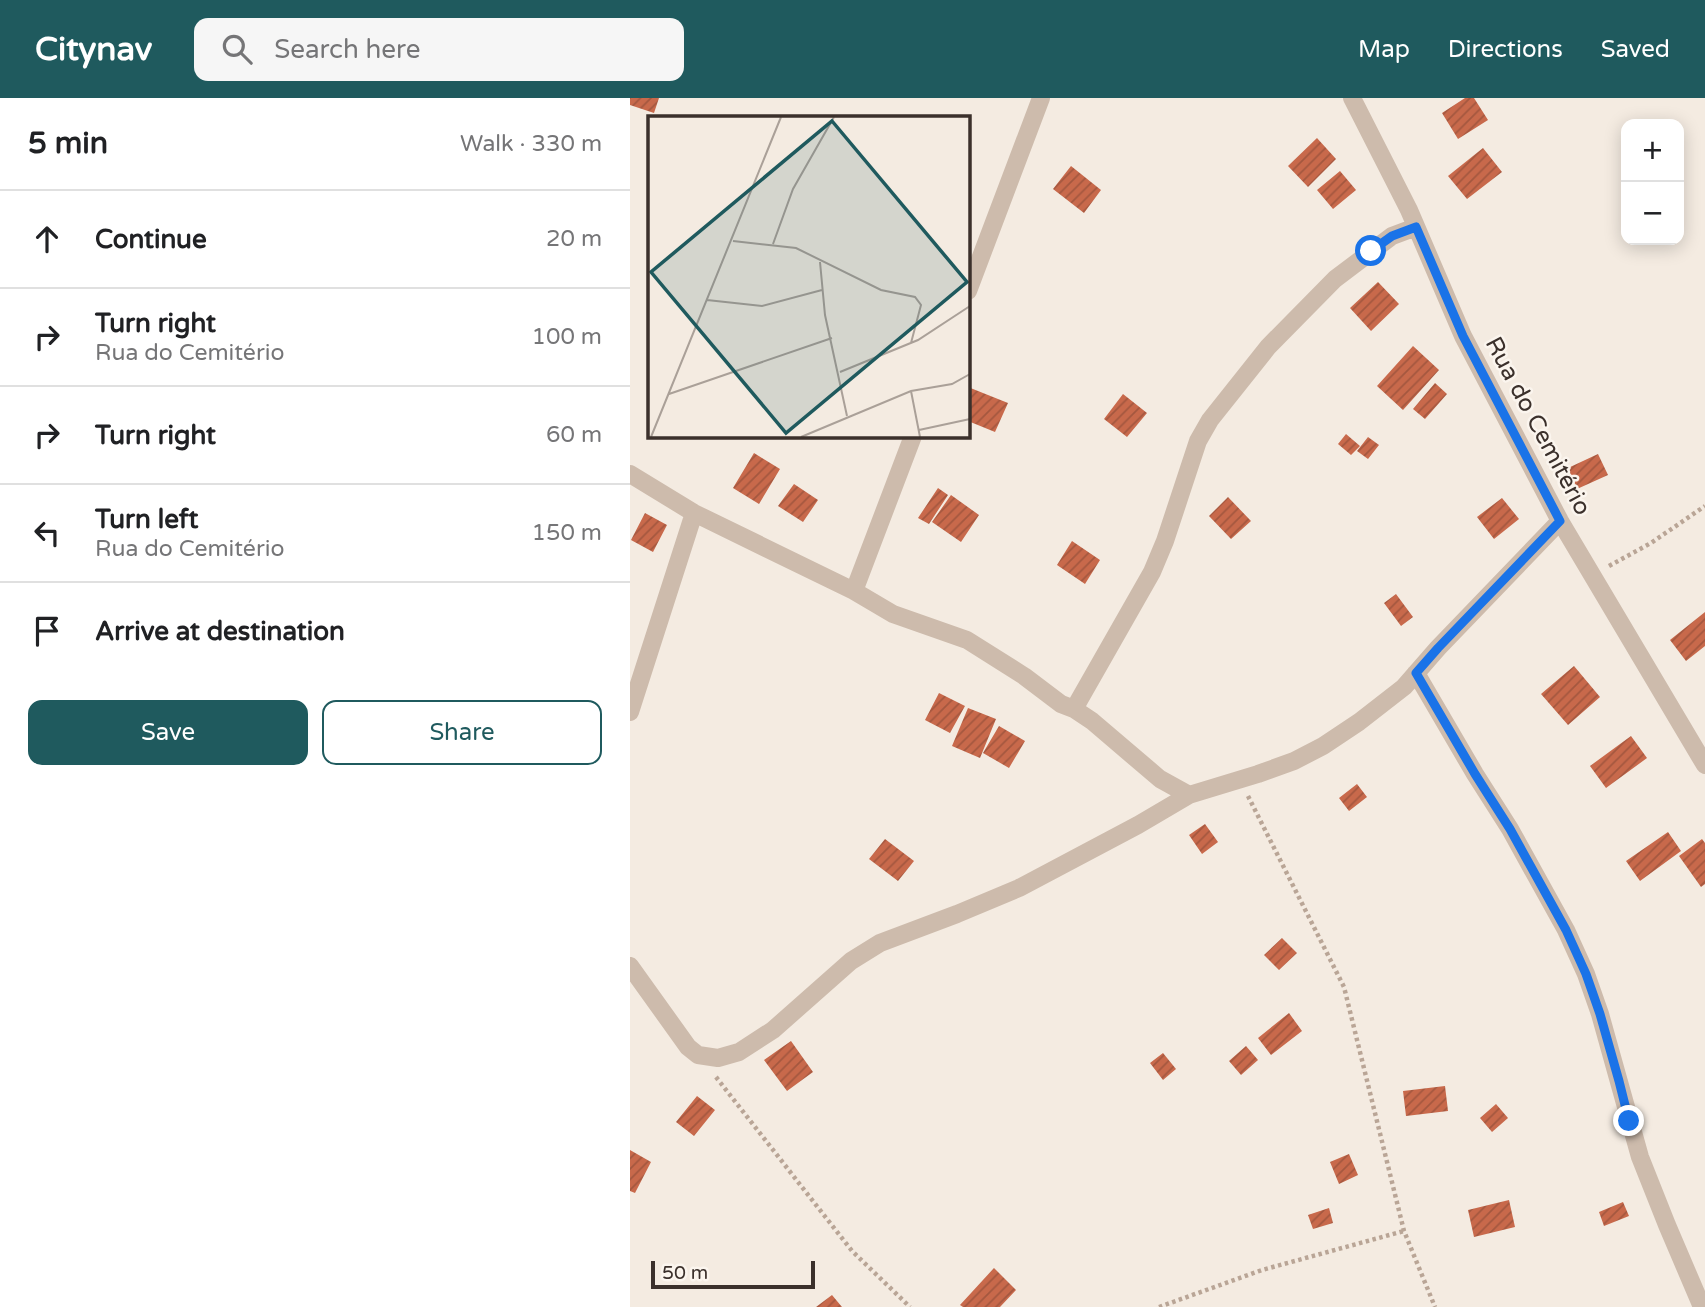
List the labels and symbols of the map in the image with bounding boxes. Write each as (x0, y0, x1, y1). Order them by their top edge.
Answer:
inset map (648, 116, 970, 438)
route start (1355, 235, 1386, 266)
street label: Rua do Cemitério (1479, 332, 1597, 520)
route end (1613, 1105, 1644, 1136)
scale bar (651, 1258, 816, 1290)

